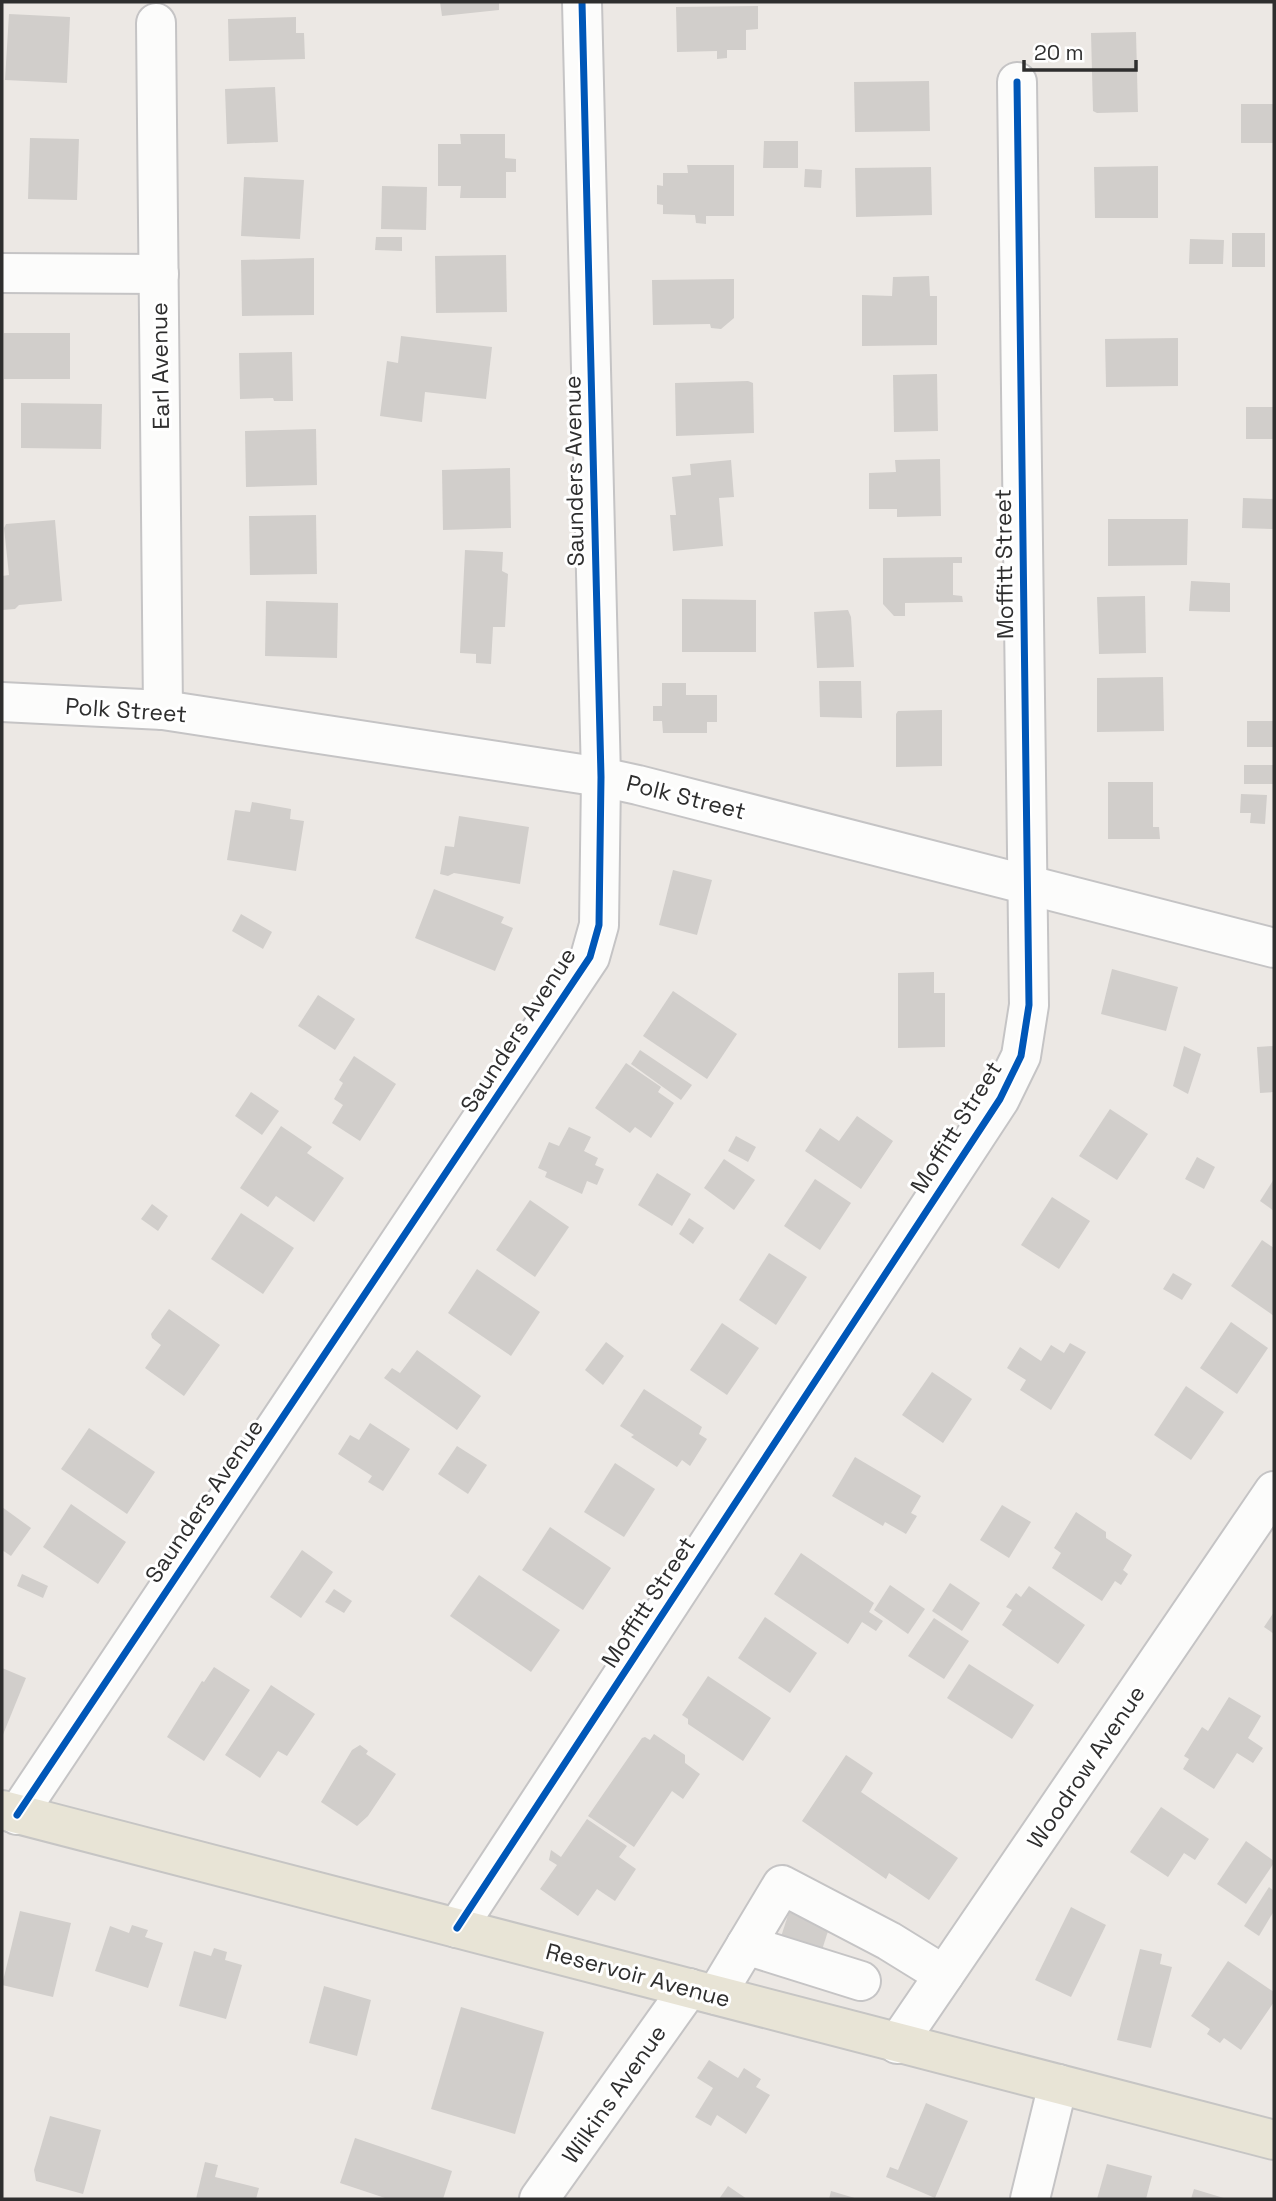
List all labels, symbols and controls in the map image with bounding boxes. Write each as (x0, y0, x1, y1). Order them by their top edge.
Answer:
scale bar (1024, 28, 1136, 72)
text: 20 m (1034, 39, 1084, 66)
street label: Earl Avenue (144, 302, 176, 430)
street label: Saunders Avenue (557, 375, 591, 567)
street label: Moffitt Street (988, 489, 1020, 639)
street label: Polk Street (64, 691, 188, 729)
street label: Polk Street (623, 768, 749, 826)
street label: Saunders Avenue (453, 942, 583, 1118)
street label: Moffitt Street (903, 1055, 1009, 1199)
street label: Saunders Avenue (138, 1413, 270, 1589)
street label: Moffitt Street (594, 1531, 702, 1673)
street label: Woodrow Avenue (1020, 1680, 1152, 1854)
street label: Reservoir Avenue (542, 1936, 734, 2014)
street label: Wilkins Avenue (555, 2019, 673, 2169)

